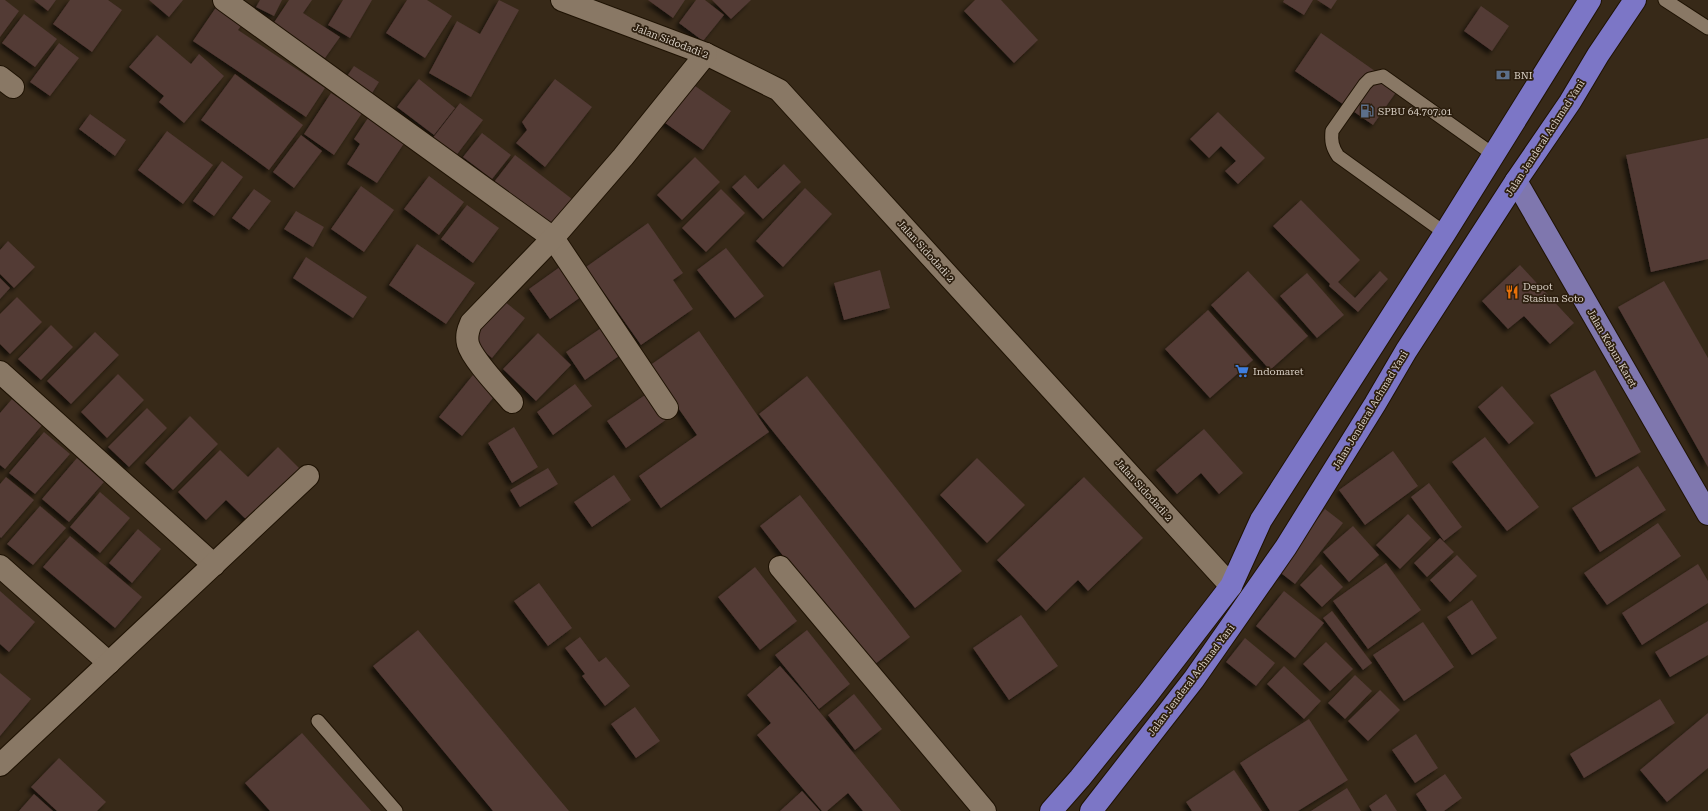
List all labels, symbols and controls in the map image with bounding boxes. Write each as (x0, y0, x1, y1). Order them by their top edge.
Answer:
street label: Jalan Sidodadi 2 (632, 22, 711, 61)
bank icon: BNI (1495, 67, 1511, 83)
place label: BNI (1514, 70, 1533, 81)
street label: Jalan Jenderal Achmad Yani (1503, 78, 1587, 198)
fuel station icon: SPBU 64.707.01 (1359, 103, 1375, 119)
place label: SPBU 64.707.01 (1378, 106, 1453, 117)
street label: Jalan Sidodadi 2 (895, 218, 957, 285)
place label: Depot Stasiun Soto (1523, 281, 1584, 304)
restaurant icon: Depot Stasiun Soto (1504, 284, 1520, 300)
street label: Jalan Kebun Karet (1585, 307, 1639, 389)
street label: Jalan Jenderal Achmad Yani (1330, 349, 1410, 471)
supermarket icon: Indomaret (1234, 363, 1250, 379)
place label: Indomaret (1253, 366, 1304, 377)
street label: Jalan Sidodadi 2 (1113, 457, 1175, 524)
street label: Jalan Jenderal Achmad Yani (1146, 622, 1236, 738)

